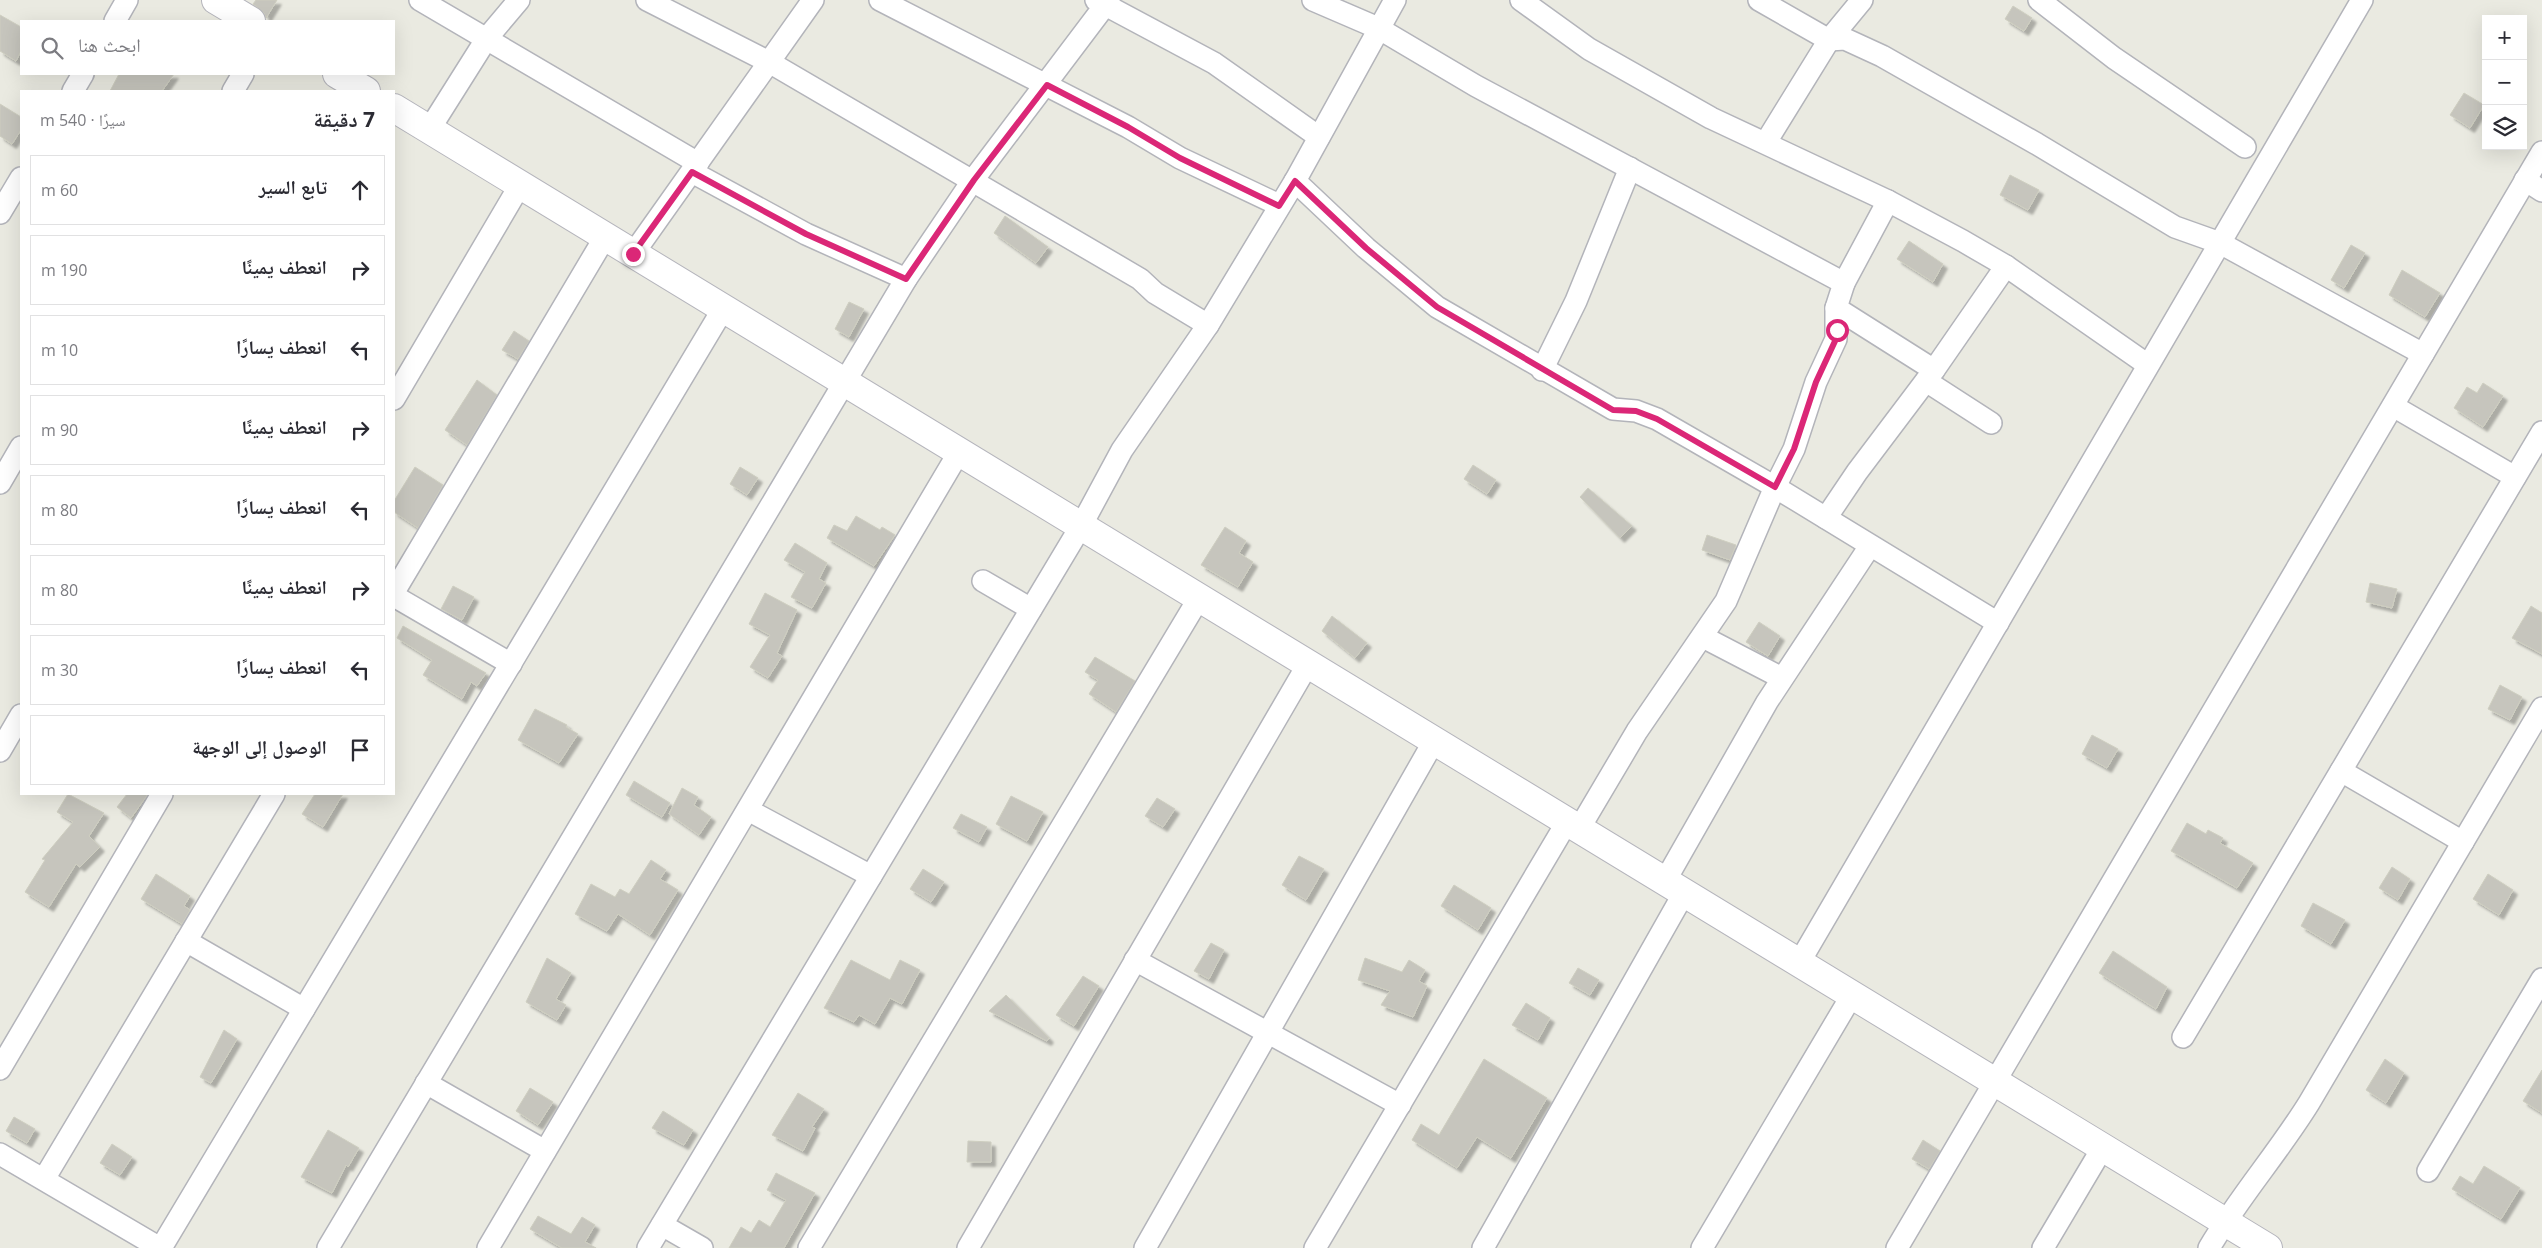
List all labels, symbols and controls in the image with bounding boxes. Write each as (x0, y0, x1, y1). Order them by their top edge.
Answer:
map controls (2482, 15, 2527, 150)
button: + (2482, 15, 2527, 60)
search box (20, 20, 395, 75)
text: ابحث هنا (78, 32, 141, 58)
icon: search (38, 34, 66, 62)
button: − (2482, 60, 2527, 105)
text: 7 دقيقة (313, 105, 375, 133)
button: layers (2482, 105, 2527, 150)
text: سيرًا · 540 m (40, 109, 126, 131)
text: تابع السير (259, 174, 327, 200)
icon: ahead (346, 176, 374, 204)
text: 60 m (41, 179, 78, 201)
route end (622, 243, 645, 266)
text: انعطف يمينًا (241, 254, 327, 280)
icon: right (346, 256, 374, 284)
text: 190 m (41, 259, 87, 281)
route start (1826, 319, 1849, 342)
text: انعطف يسارًا (236, 334, 327, 360)
icon: left (346, 336, 374, 364)
text: 10 m (41, 339, 78, 361)
text: انعطف يمينًا (241, 414, 327, 440)
icon: right (346, 416, 374, 444)
text: 90 m (41, 419, 78, 441)
text: انعطف يسارًا (236, 494, 327, 520)
icon: left (346, 496, 374, 524)
text: 80 m (41, 499, 78, 521)
text: انعطف يمينًا (241, 574, 327, 600)
icon: right (346, 576, 374, 604)
text: 80 m (41, 579, 78, 601)
text: انعطف يسارًا (236, 654, 327, 680)
icon: left (346, 656, 374, 684)
text: 30 m (41, 659, 78, 681)
text: الوصول إلى الوجهة (192, 734, 327, 760)
icon: arrive (346, 736, 374, 764)

